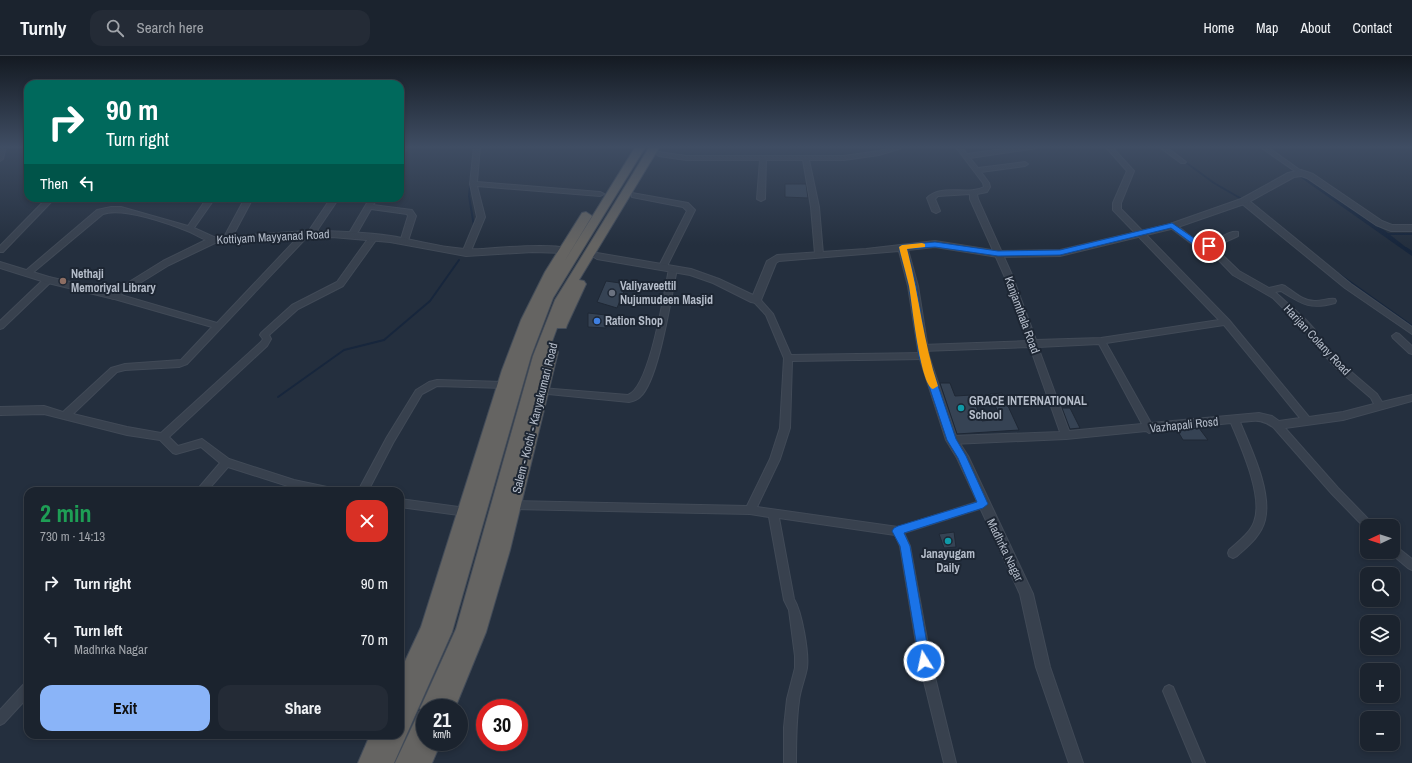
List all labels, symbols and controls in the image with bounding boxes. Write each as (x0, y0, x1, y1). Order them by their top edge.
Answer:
search box (90, 10, 370, 46)
text: Turnly (20, 15, 66, 41)
icon: search (104, 17, 126, 39)
text: Search here (136, 17, 204, 38)
text: Home (1203, 19, 1234, 37)
text: Map (1256, 19, 1278, 37)
text: About (1300, 19, 1330, 37)
text: Contact (1352, 19, 1392, 37)
text: 90 m (106, 91, 158, 129)
icon: right (40, 96, 92, 148)
text: Turn right (106, 127, 169, 152)
icon: left (76, 172, 98, 194)
text: Then (40, 173, 68, 194)
street label: Kottiyam Mayyanad Road (216, 226, 330, 248)
pin (1192, 229, 1226, 263)
icon: arrive (1198, 235, 1220, 257)
place label: Nethaji Memoriyal Library (71, 266, 156, 296)
street label: Kanjamthala Road (1001, 274, 1043, 356)
marker: Nethaji Memoriyal Library (58, 276, 68, 286)
place label: Valiyaveettil Nujumudeen Masjid (620, 278, 713, 308)
marker: Valiyaveettil Nujumudeen Masjid (607, 288, 617, 298)
street label: Harijan Colany Road (1280, 301, 1354, 379)
place label: Ration Shop (605, 313, 663, 329)
marker: Ration Shop (592, 316, 602, 326)
street label: Salem - Kochi - Kanyakumari Road (509, 341, 561, 495)
place label: GRACE INTERNATIONAL School (969, 393, 1087, 423)
marker: GRACE INTERNATIONAL School (956, 403, 966, 413)
street label: Vazhapali Rosd (1149, 413, 1219, 437)
text: 2 min (40, 497, 91, 529)
button: close (346, 500, 388, 542)
street label: Madhrka Nagar (983, 516, 1027, 585)
north arrow (1360, 519, 1400, 559)
map controls (1360, 519, 1400, 751)
text: 730 m · 14:13 (40, 528, 105, 545)
marker: Janayugam Daily (943, 536, 953, 546)
place label: Janayugam Daily (921, 546, 975, 576)
button: search (1360, 567, 1400, 607)
icon: right (40, 572, 62, 594)
text: Turn right (74, 573, 131, 594)
text: 90 m (361, 573, 388, 594)
button: layers (1360, 615, 1400, 655)
text: Turn left (74, 620, 122, 641)
icon: left (40, 628, 62, 650)
text: 70 m (361, 629, 388, 650)
position arrow (903, 640, 945, 682)
text: Madhrka Nagar (74, 641, 147, 658)
button: + (1360, 663, 1400, 703)
button: Exit (40, 685, 210, 731)
button: Share (218, 685, 388, 731)
speed limit sign: 30 (476, 699, 528, 751)
text: 21 (433, 706, 451, 733)
button: − (1360, 711, 1400, 751)
text: km/h (433, 728, 451, 741)

